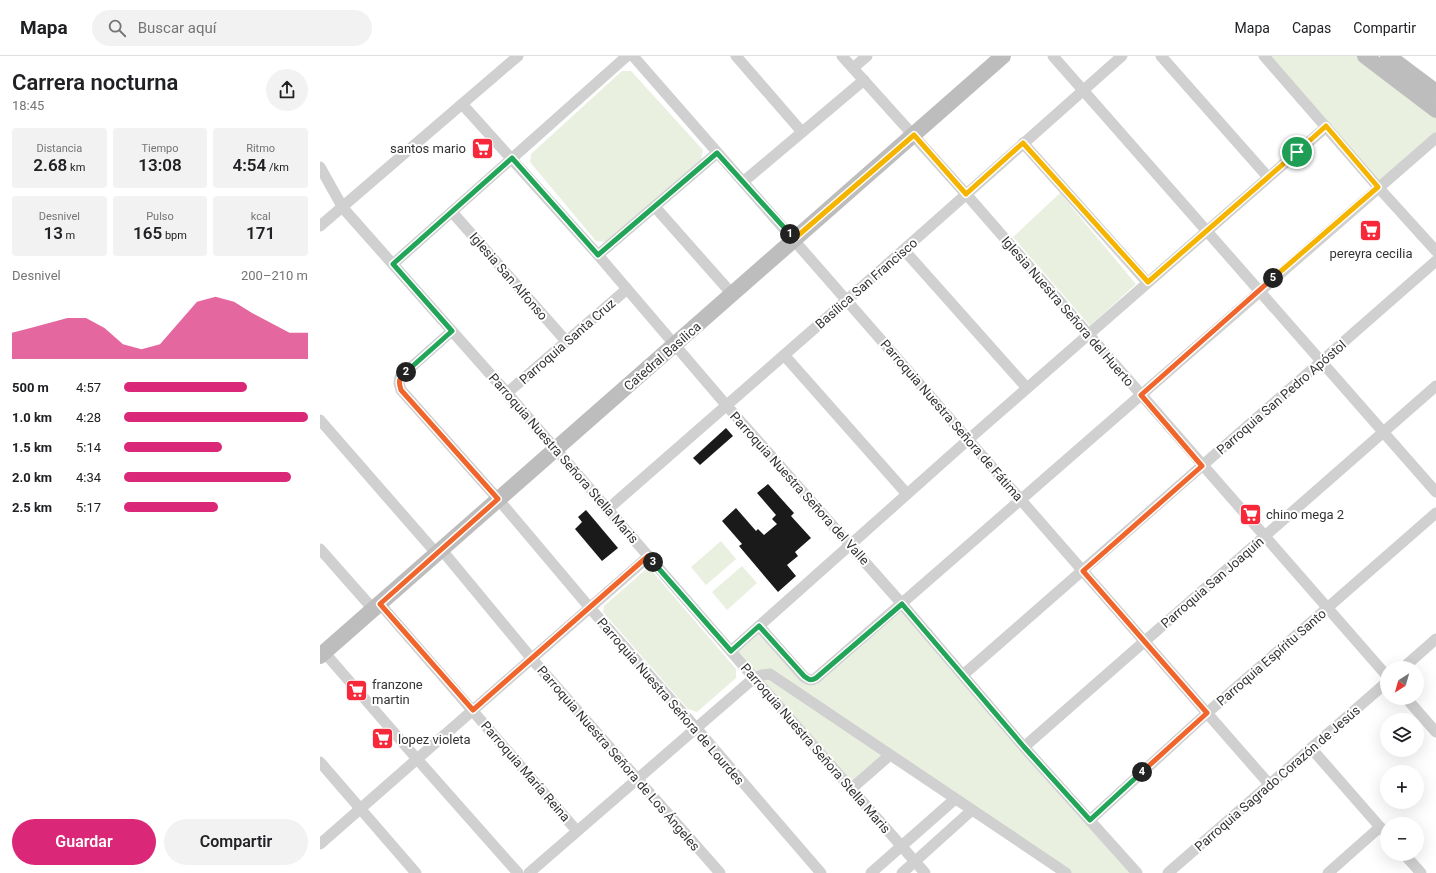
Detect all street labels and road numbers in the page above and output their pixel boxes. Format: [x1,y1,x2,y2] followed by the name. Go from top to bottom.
[467,229,551,323] street label: Iglesia San Alfonso
[998,233,1137,389] street label: Iglesia Nuestra Señora del Huerto
[812,235,920,332] street label: Basílica San Francisco
[516,295,619,387] street label: Parroquia Santa Cruz
[621,319,704,394] street label: Catedral Basílica
[877,337,1026,504] street label: Parroquia Nuestra Señora de Fátima
[1214,337,1349,458] street label: Parroquia San Pedro Apóstol
[486,370,642,546] street label: Parroquia Nuestra Señora Stella Maris
[727,409,872,568] street label: Parroquia Nuestra Señora del Valle
[1158,534,1267,631] street label: Parroquia San Joaquín
[1214,606,1329,709] street label: Parroquia Espíritu Santo
[594,615,747,788] street label: Parroquia Nuestra Señora de Lourdes
[738,660,894,836] street label: Parroquia Nuestra Señora Stella Maris
[534,663,703,854] street label: Parroquia Nuestra Señora de Los Ángeles
[1192,702,1363,854] street label: Parroquia Sagrado Corazón de Jesús
[478,718,573,825] street label: Parroquia María Reina

